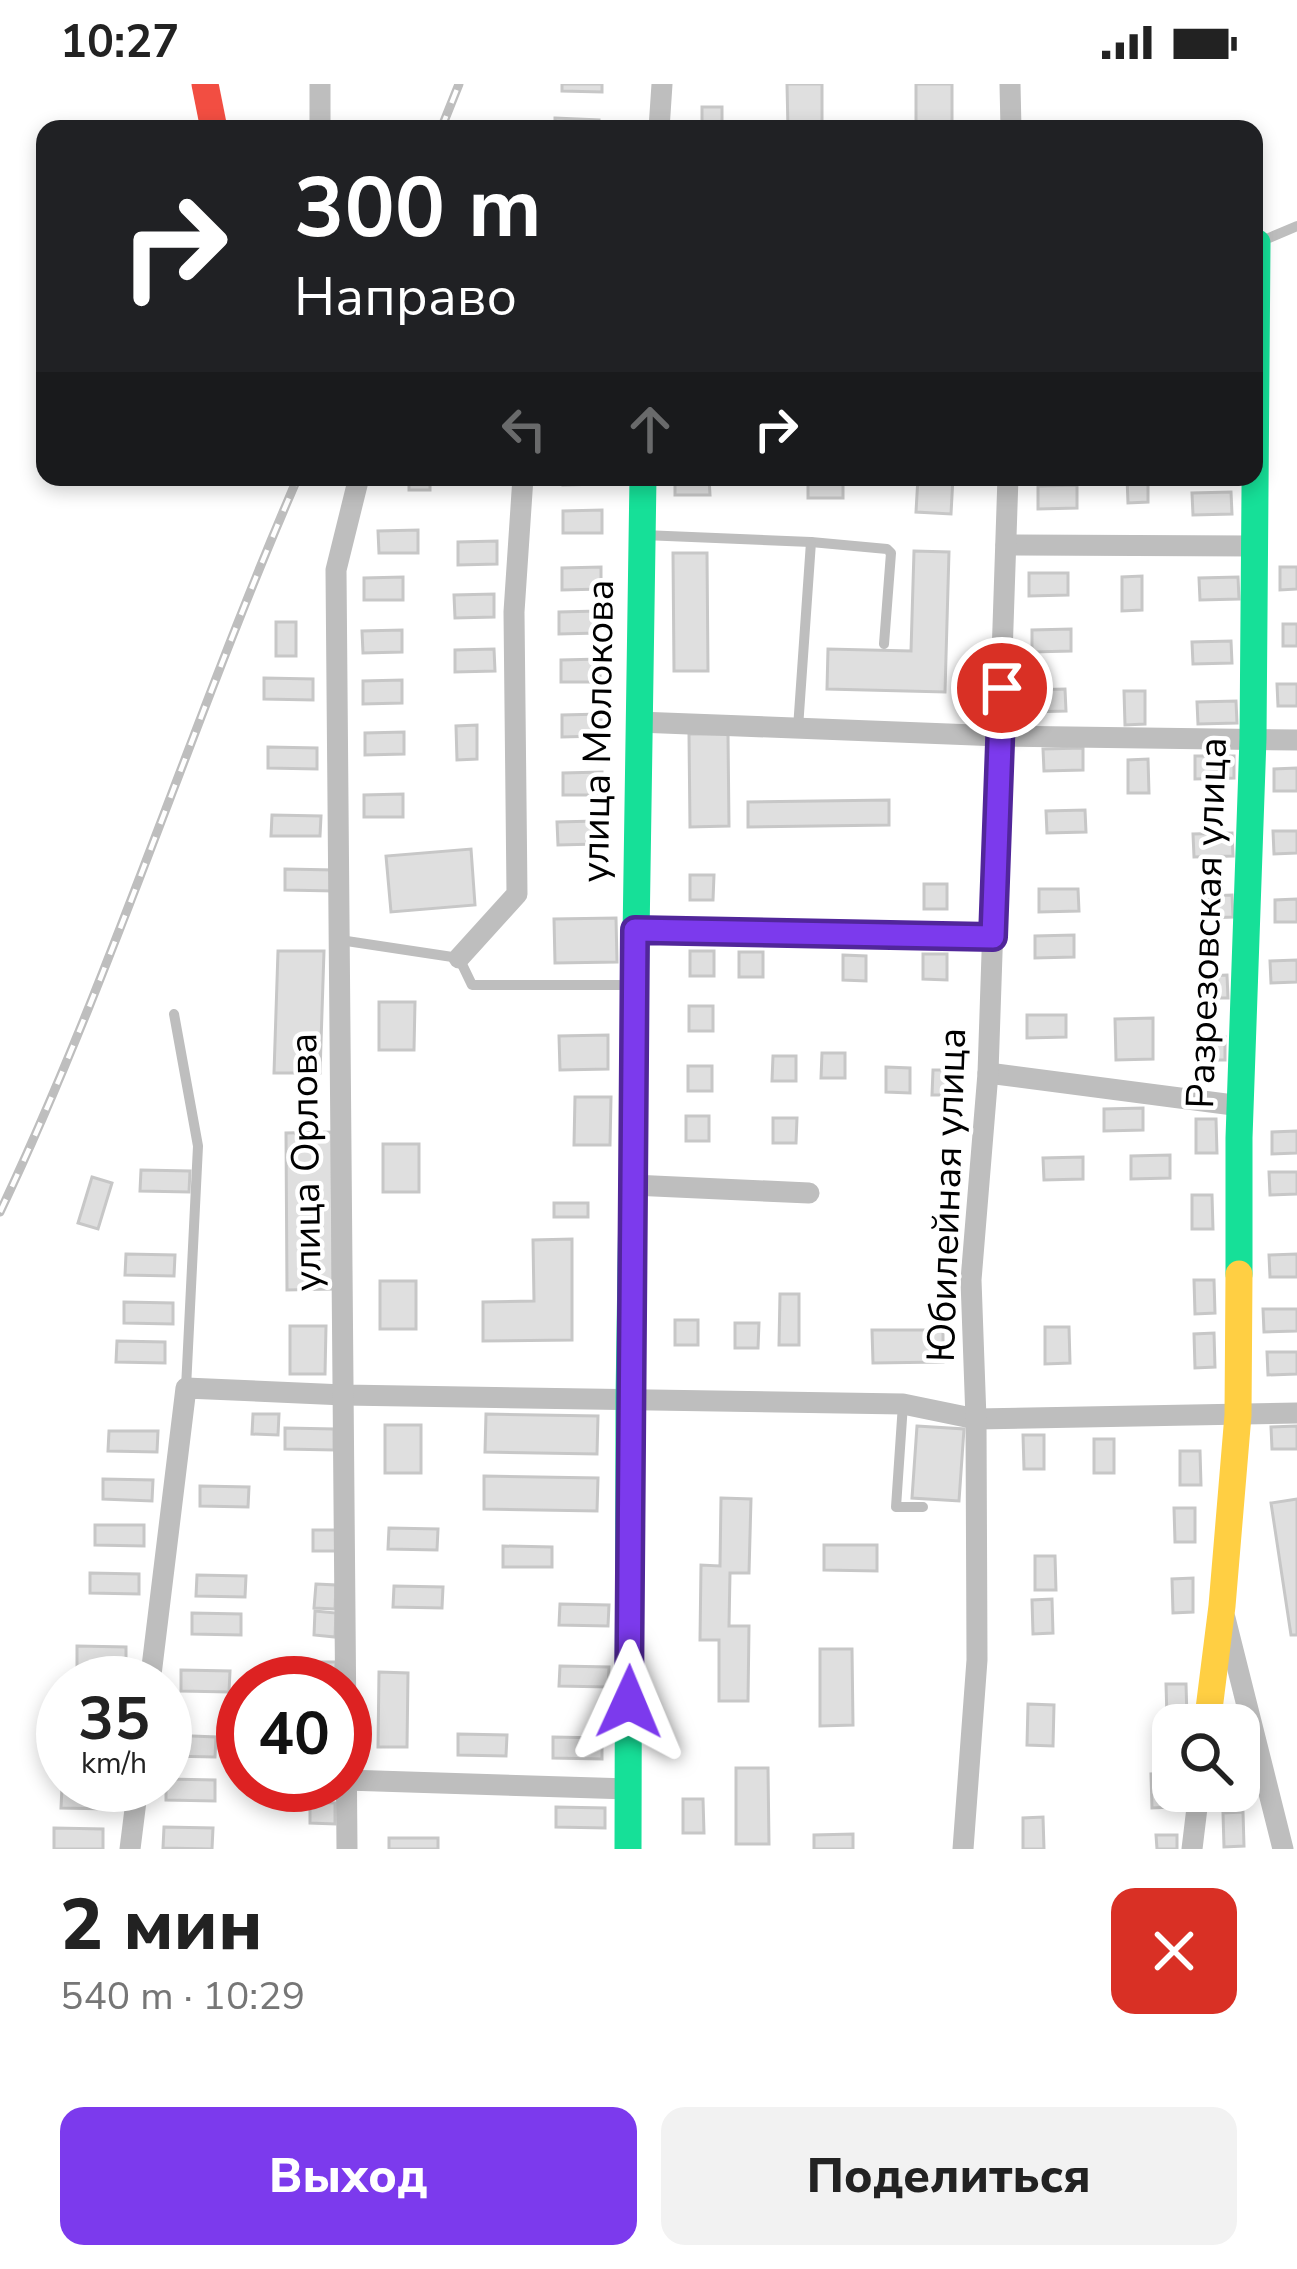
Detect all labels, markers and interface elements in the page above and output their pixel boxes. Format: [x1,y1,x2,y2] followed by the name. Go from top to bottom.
[60,12,179,73] text: 10:27
[294,151,542,266] text: 300 m
[96,168,252,324] icon: right
[294,260,517,334] text: Направо
[491,396,557,462] icon: left
[617,396,683,462] icon: ahead
[743,396,809,462] icon: right
[569,579,627,883] street label: улица Молокова
[951,637,1053,739] pin
[969,655,1035,721] icon: arrive
[1174,736,1240,1110] street label: Разрезовская улица
[915,1027,979,1363] street label: Юбилейная улица
[277,1032,335,1292] street label: улица Орлова
[566,1639,692,1765] position arrow
[216,1656,372,1812] speed limit sign: 40
[78,1678,150,1760] text: 35
[1152,1704,1260,1812] map controls
[1152,1704,1260,1812] button: search
[81,1743,147,1784] text: km/h
[60,1876,263,1974] text: 2 мин
[1111,1888,1237,2014] button: close
[60,1970,305,2023] text: 540 m · 10:29
[60,2107,637,2245] button: Выход
[661,2107,1237,2245] button: Поделиться

